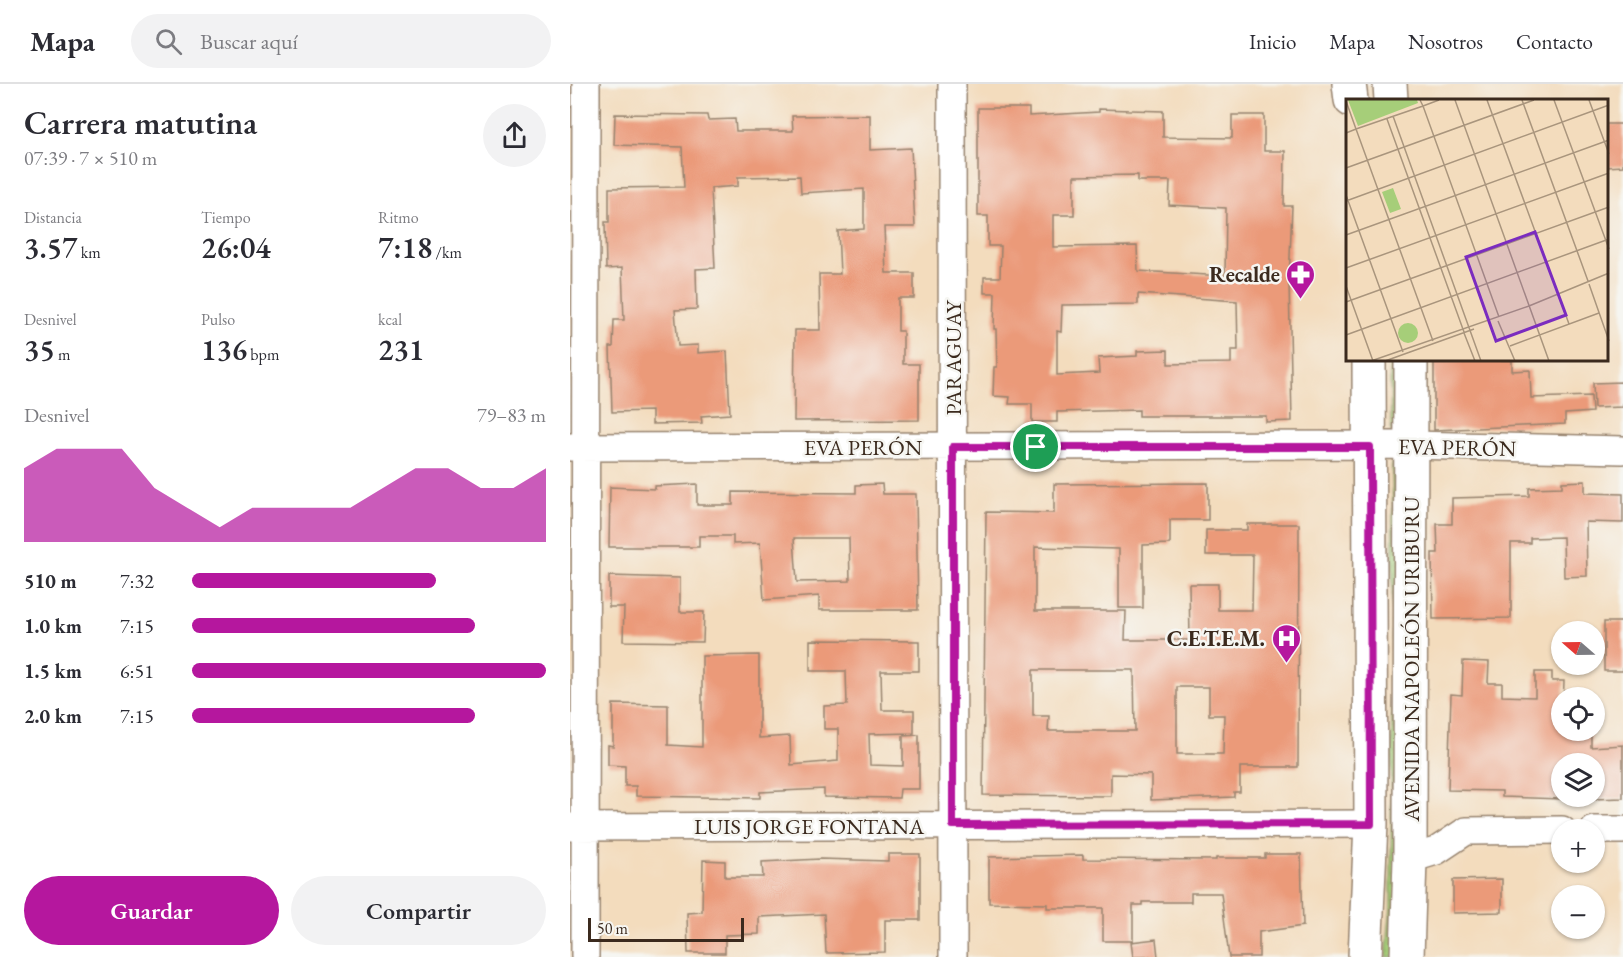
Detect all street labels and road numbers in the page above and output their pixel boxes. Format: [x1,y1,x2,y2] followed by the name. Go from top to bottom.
[939,299,968,416] street label: PARAGUAY
[1398,432,1517,463] street label: EVA PERÓN
[804,433,923,462] street label: EVA PERÓN
[1397,495,1426,823] street label: AVENIDA NAPOLEÓN URIBURU
[694,812,925,841] street label: LUIS JORGE FONTANA

